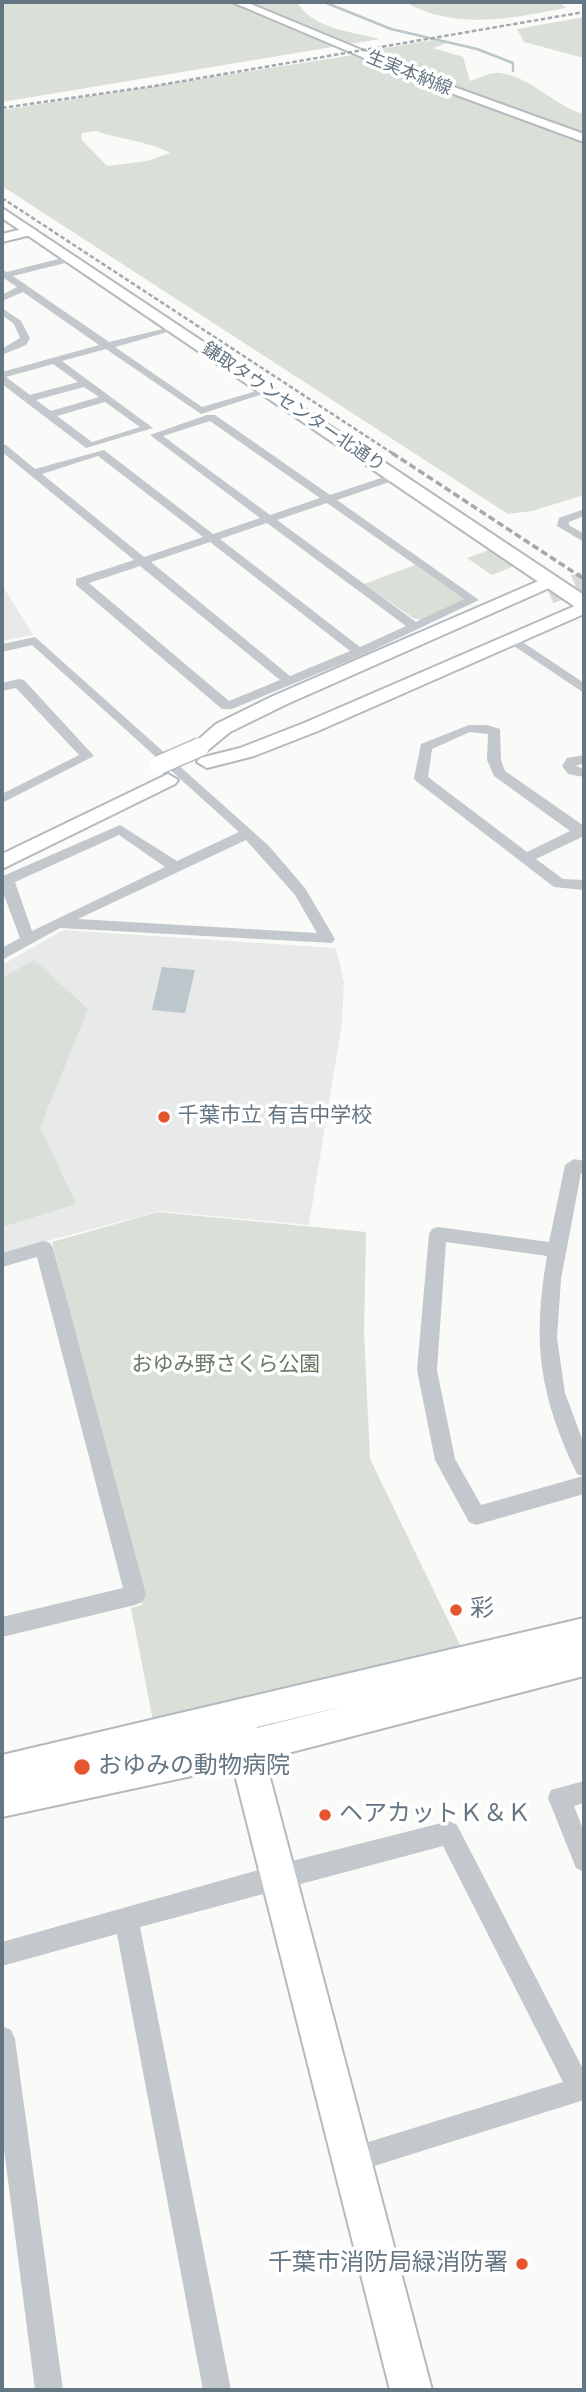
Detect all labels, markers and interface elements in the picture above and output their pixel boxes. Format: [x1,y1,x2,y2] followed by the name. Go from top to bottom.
[363,47,455,101] street label: 生実本納線
[197,339,389,477] street label: 鎌取タウンセンター北通り
[178,1104,372,1130] place label: 千葉市立 有吉中学校
[156,1109,172,1125] marker: 千葉市立 有吉中学校
[132,1353,320,1379] park label: おゆみ野さくら公園
[470,1596,494,1624] place label: 彩
[448,1602,464,1618] marker: 彩
[98,1753,290,1781] place label: おゆみの動物病院
[72,1757,92,1777] marker: おゆみの動物病院
[339,1801,531,1829] place label: ヘアカットＫ＆Ｋ
[317,1807,333,1823] marker: ヘアカットＫ＆Ｋ
[268,2250,508,2278] place label: 千葉市消防局緑消防署
[514,2256,530,2272] marker: 千葉市消防局緑消防署

